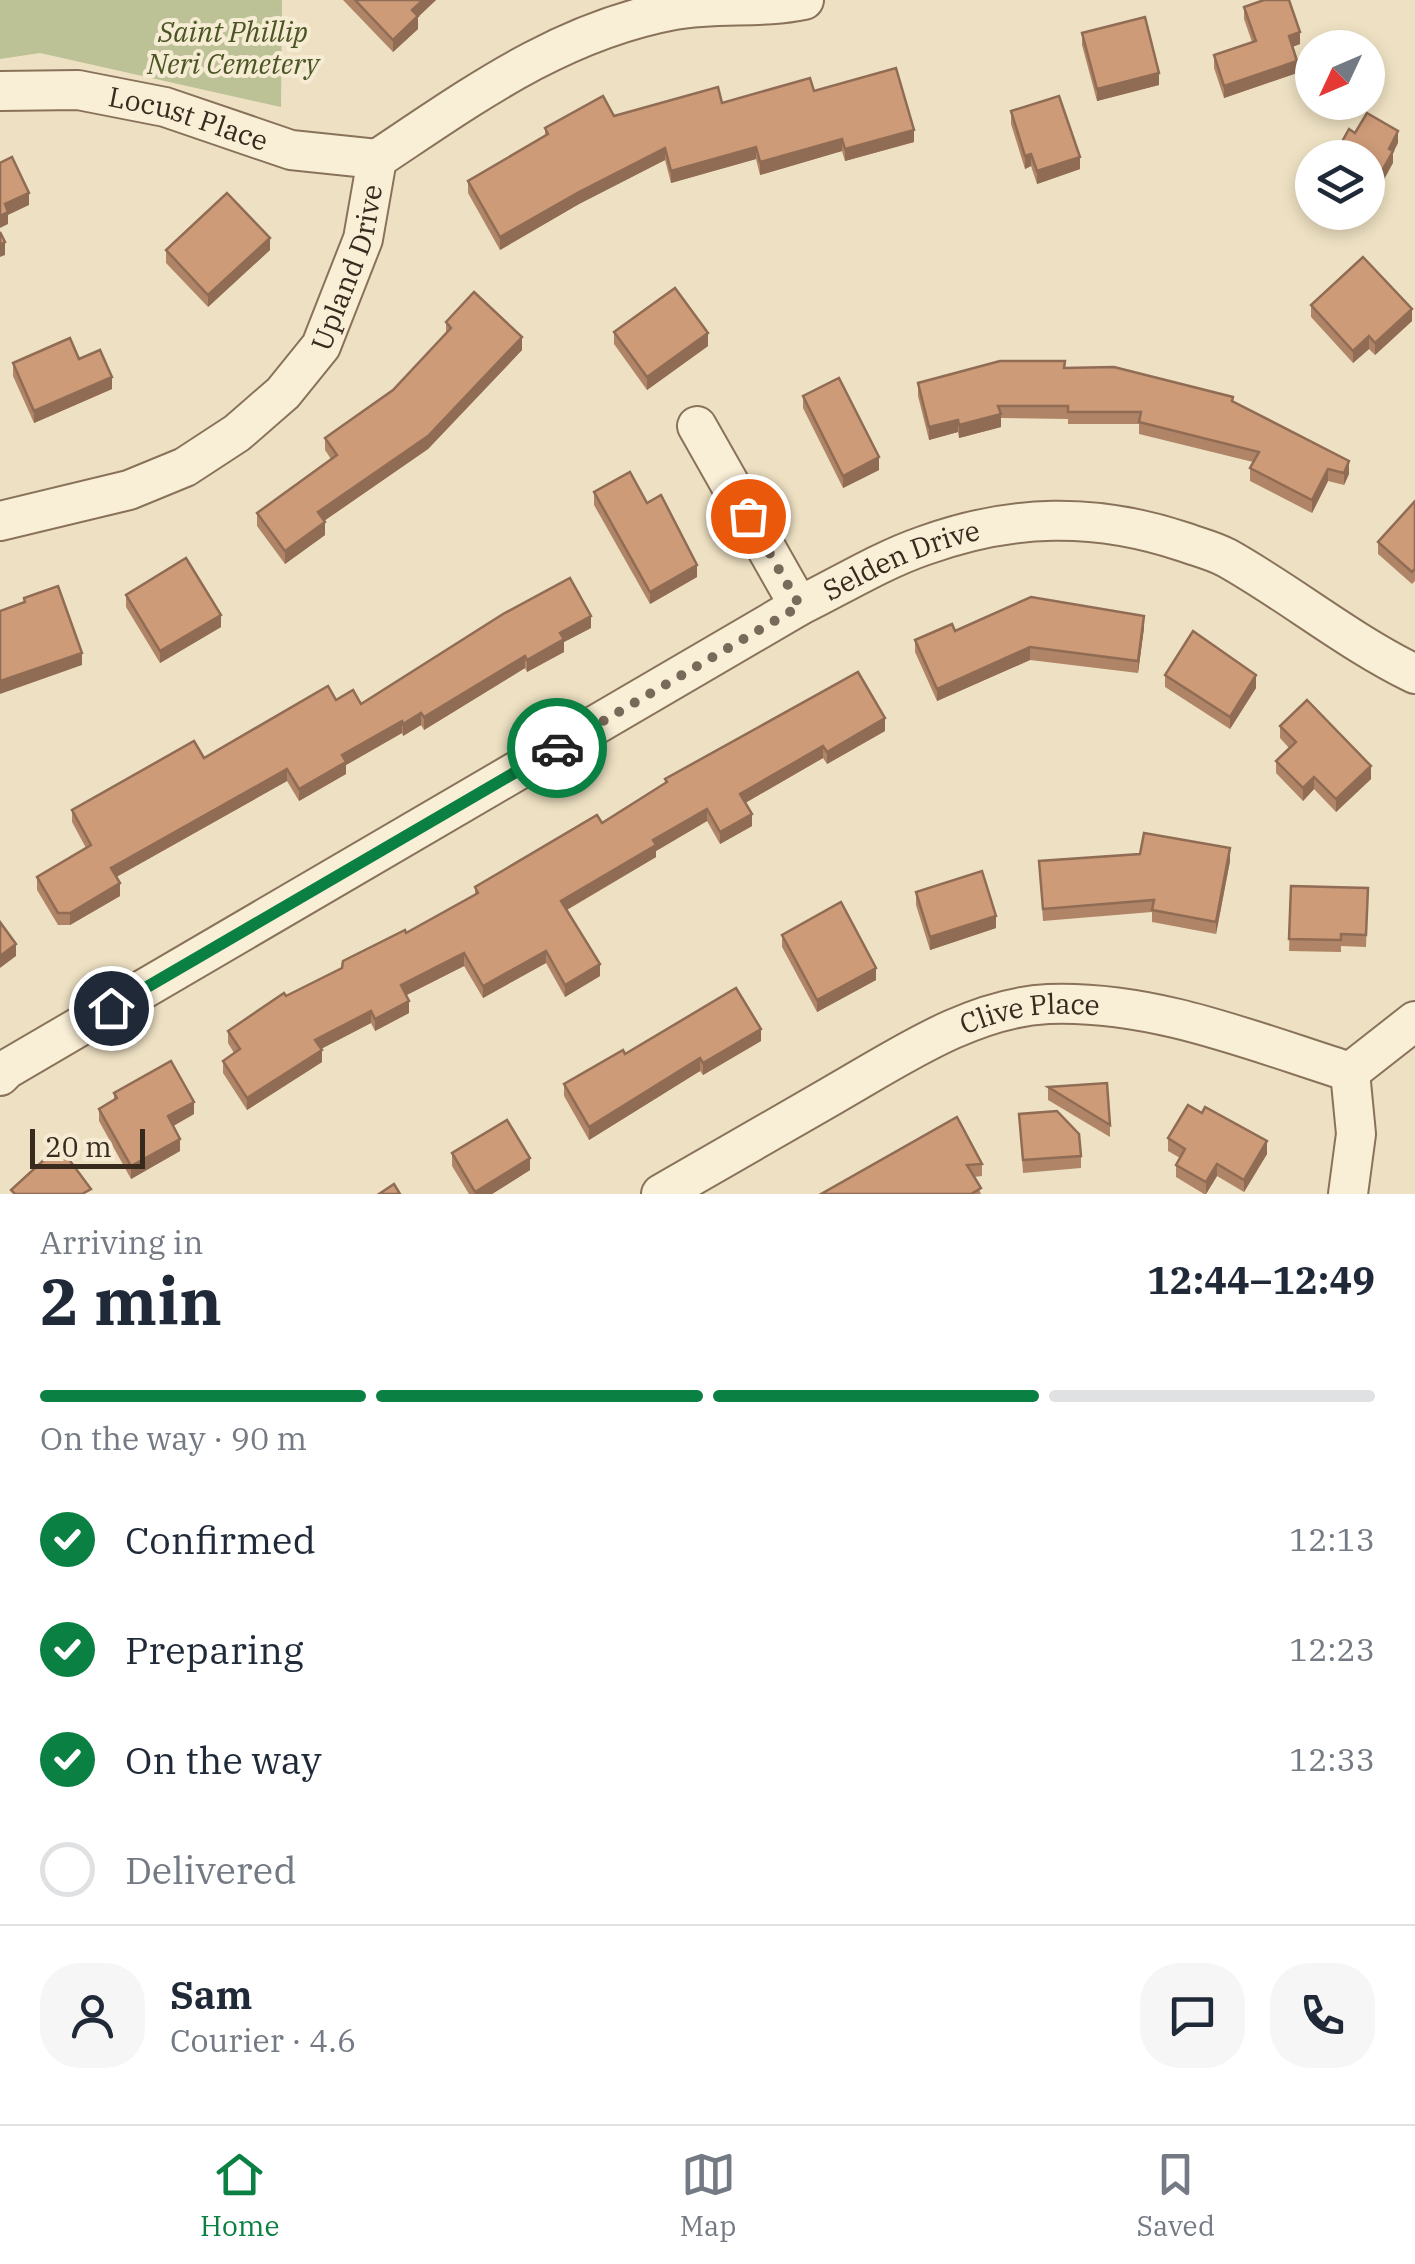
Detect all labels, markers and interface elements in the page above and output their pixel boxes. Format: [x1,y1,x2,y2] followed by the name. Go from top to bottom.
[146,13,321,82] park label: Saint Phillip Neri Cemetery
[1295,30,1385,120] north arrow
[1295,30,1385,230] map controls
[106,77,273,159] street label: Locust Place
[1295,140,1385,230] button: layers
[302,181,390,356] street label: Upland Drive
[706,474,791,559] pin
[721,489,776,544] icon: bag
[816,511,983,609] street label: Selden Drive
[507,698,607,798] courier
[530,721,585,776] icon: car
[69,966,154,1051] pin
[84,981,139,1036] icon: home
[954,985,1101,1042] street label: Clive Place
[30,1124,145,1168] scale bar
[45,1128,112,1165] text: 20 m
[40,1221,203,1263] text: Arriving in
[1147,1255,1375,1304] text: 12:44–12:49
[40,1258,222,1343] text: 2 min
[40,1417,307,1459] text: On the way · 90 m
[40,1512,95,1567] icon: check
[125,1515,316,1564] text: Confirmed
[1289,1518,1375,1560] text: 12:13
[40,1622,95,1677] icon: check
[125,1625,304,1674] text: Preparing
[1289,1628,1375,1670] text: 12:23
[40,1732,95,1787] icon: check
[125,1735,322,1784] text: On the way
[1289,1738,1375,1780] text: 12:33
[125,1845,297,1894] text: Delivered
[40,1963,145,2068] button: person
[1140,1963,1245,2068] button: chat
[1270,1963,1375,2068] button: phone
[170,1970,253,2019] text: Sam
[170,2019,356,2061] text: Courier · 4.6
[200,2147,280,2244] tab: Home
[680,2147,737,2244] tab: Map
[1137,2147,1215,2244] tab: Saved

